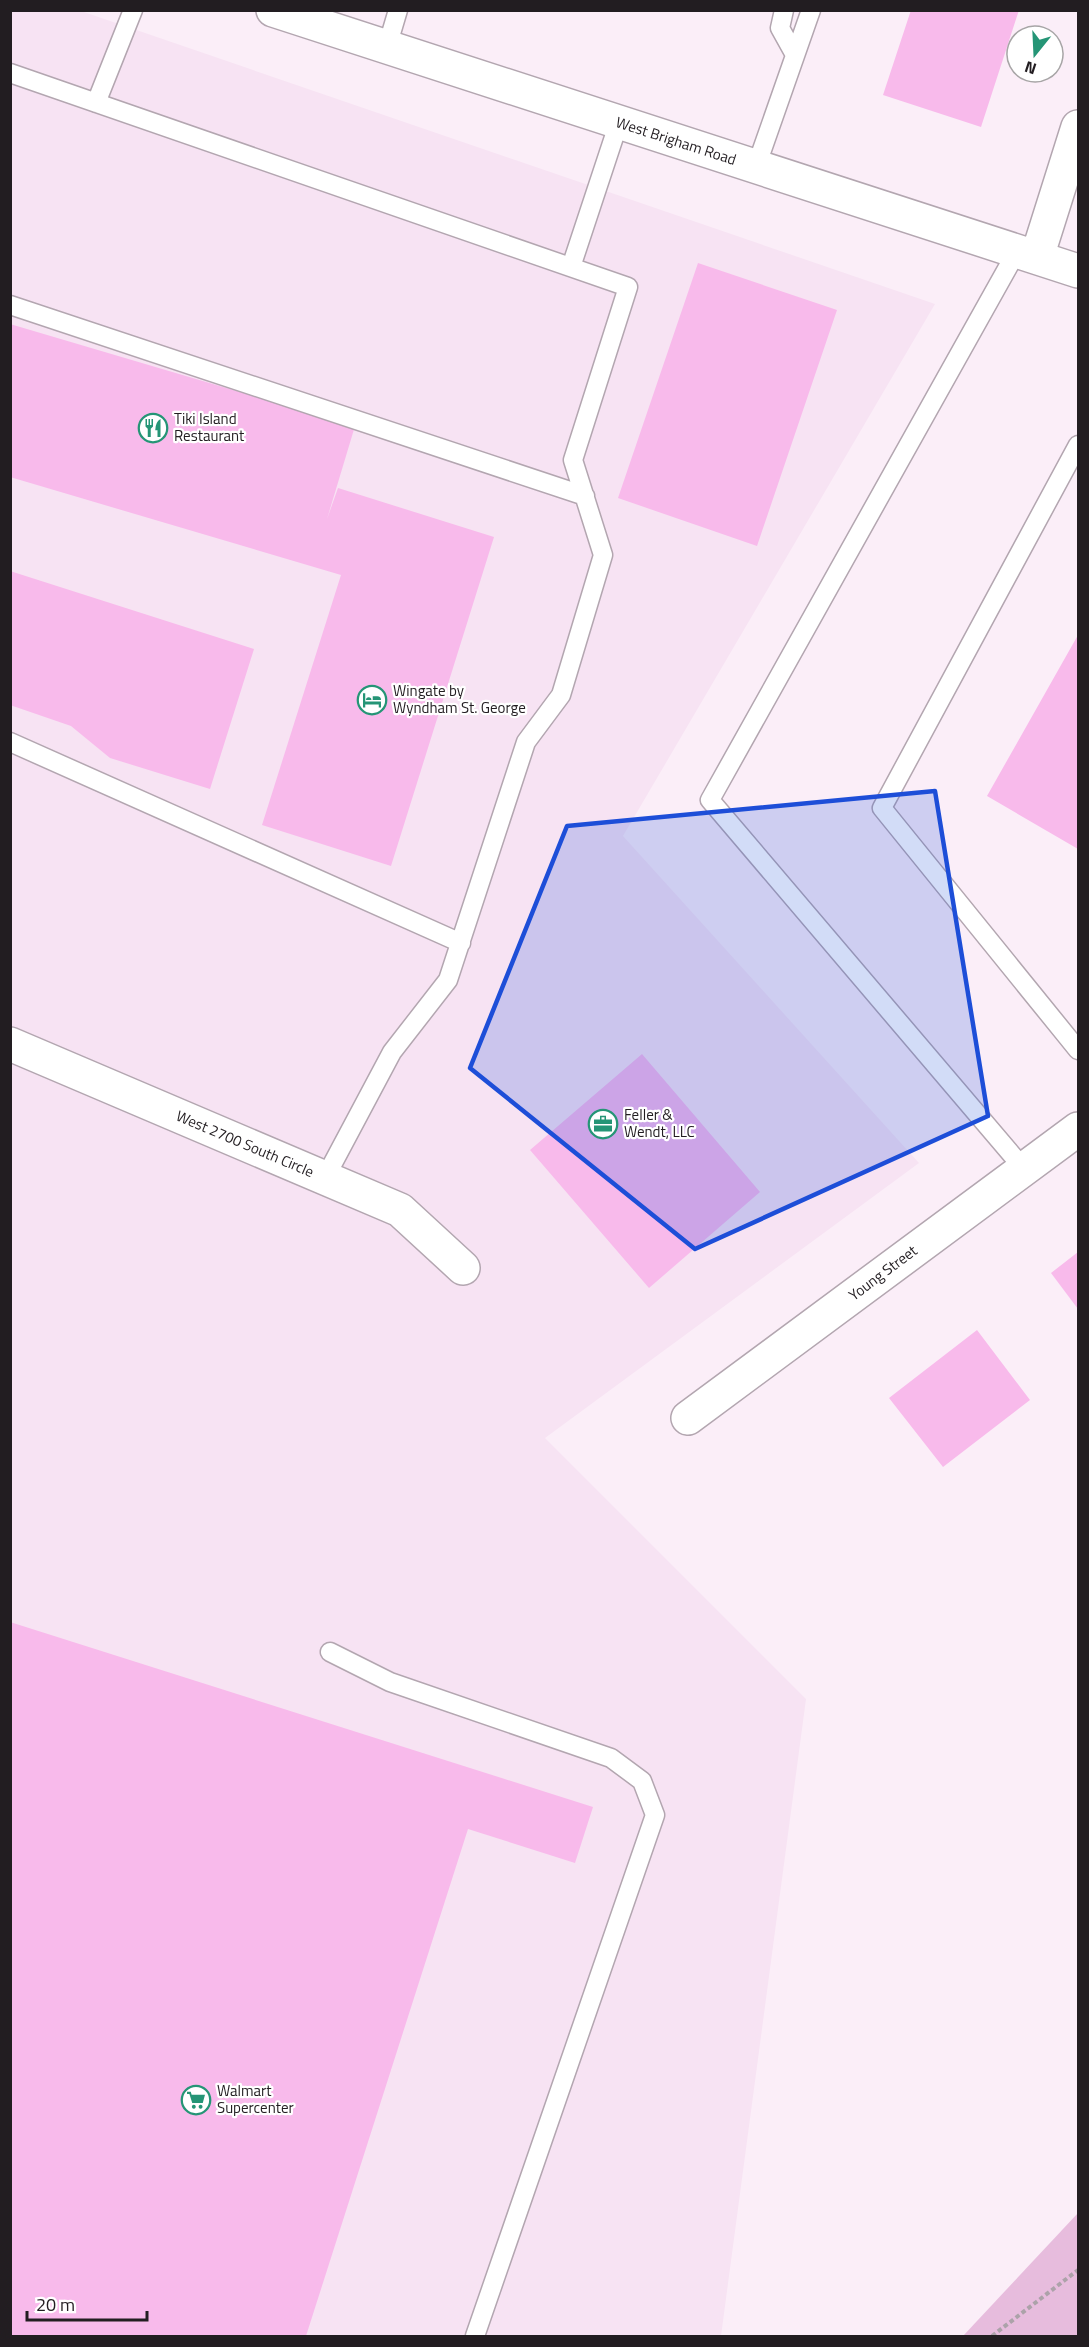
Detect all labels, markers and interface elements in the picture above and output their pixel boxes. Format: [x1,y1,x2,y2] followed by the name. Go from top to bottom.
[1005,24,1065,84] north arrow
[1021,55,1039,81] text: N
[613,110,739,171] street label: West Brigham Road
[174,407,245,447] place label: Tiki Island Restaurant
[137,412,169,444] restaurant icon: Tiki Island Restaurant
[393,679,526,719] place label: Wingate by Wyndham St. George
[356,684,388,716] hotel icon: Wingate by Wyndham St. George
[624,1103,695,1143] place label: Feller & Wendt, LLC
[173,1104,318,1183] street label: West 2700 South Circle
[587,1108,619,1140] office icon: Feller & Wendt, LLC
[844,1239,922,1306] street label: Young Street
[217,2079,294,2119] place label: Walmart Supercenter
[180,2084,212,2116] supermarket icon: Walmart Supercenter
[27,2284,147,2322] scale bar
[36,2291,75,2318] text: 20 m

